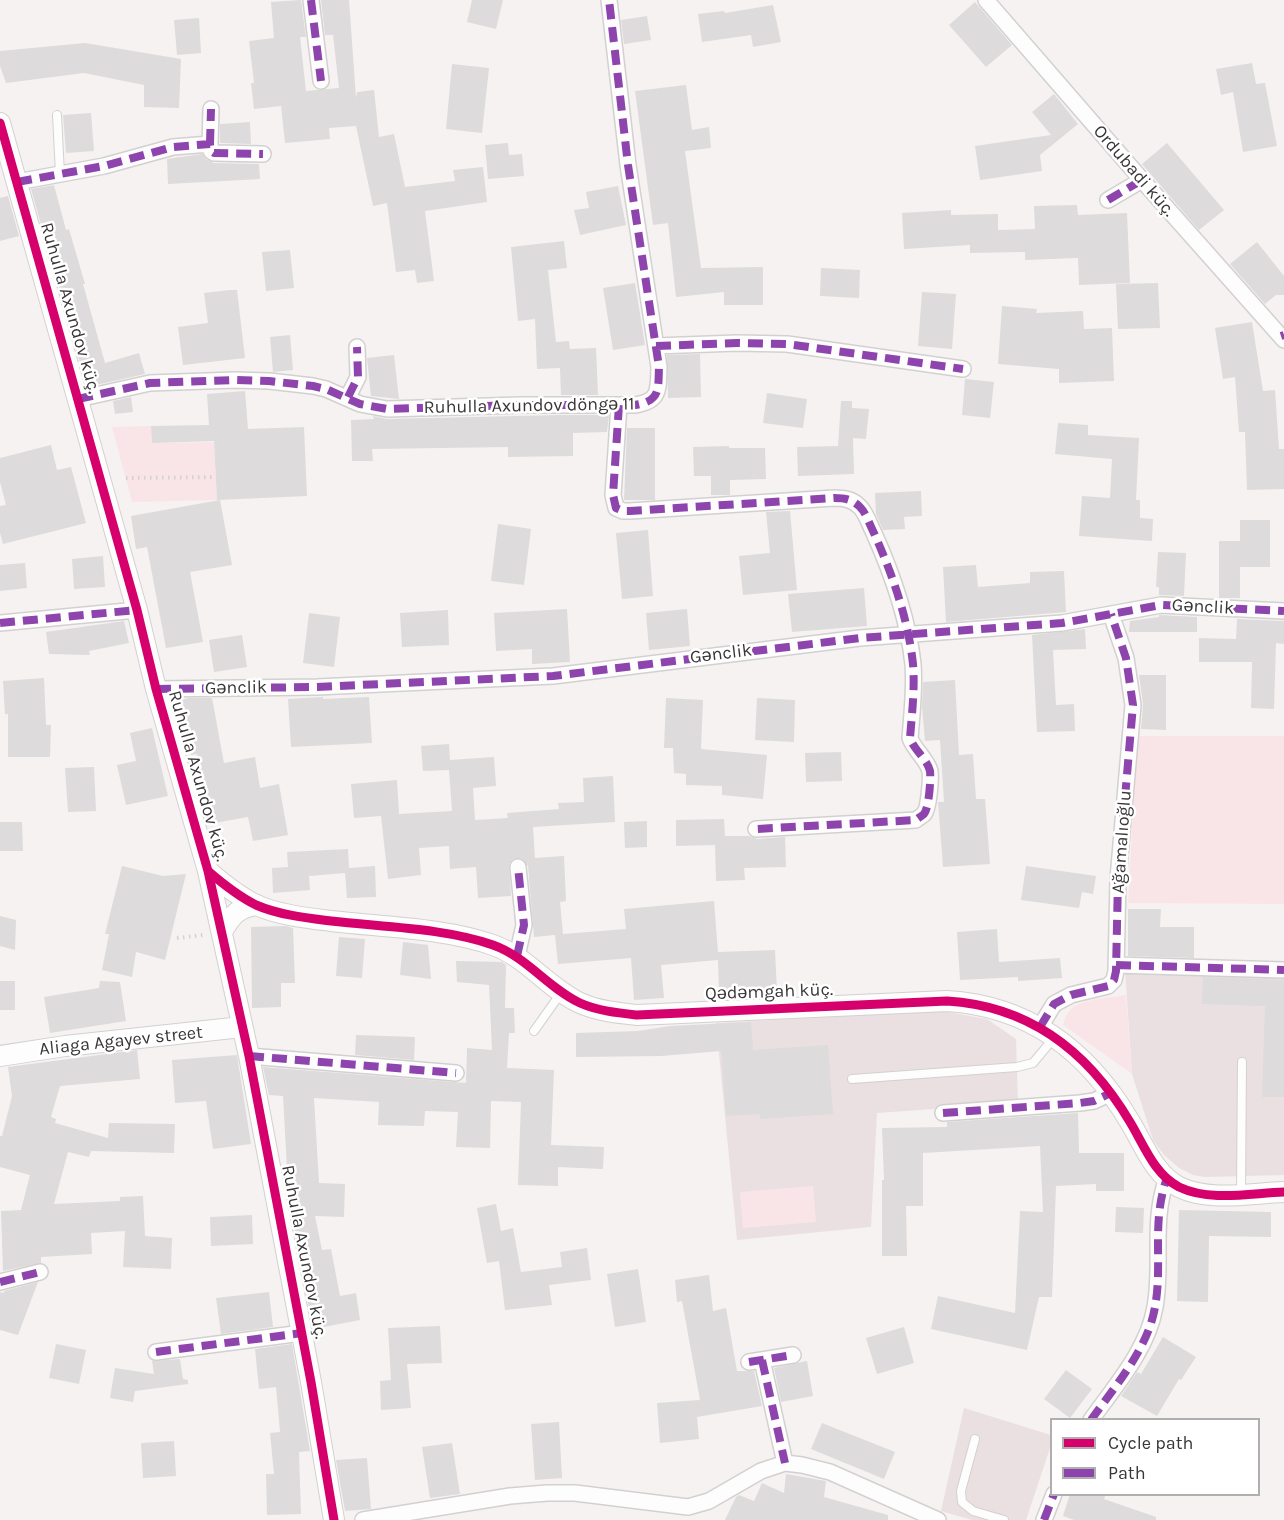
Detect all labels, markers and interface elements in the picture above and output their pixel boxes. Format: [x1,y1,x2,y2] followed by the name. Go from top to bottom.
[1088,121,1180,221] street label: Ordubadi küç.
[35,220,105,396] street label: Ruhulla Axundov küç.
[423,393,635,419] street label: Ruhulla Axundov döngə 11
[1171,595,1235,619] street label: Gənclik
[689,639,753,669] street label: Gənclik
[205,677,267,699] street label: Gənclik
[163,688,233,864] street label: Ruhulla Axundov küç.
[1108,790,1136,894] street label: Ağamalıoğlu
[705,979,833,1005] street label: Qədəmgah küç.
[38,1022,204,1060] street label: Aliaga Agayev street
[277,1163,331,1341] street label: Ruhulla Axundov küç.
[1050,1418,1260,1496] legend
[1108,1432,1193,1454] text: Cycle path
[1108,1462,1146,1484] text: Path

